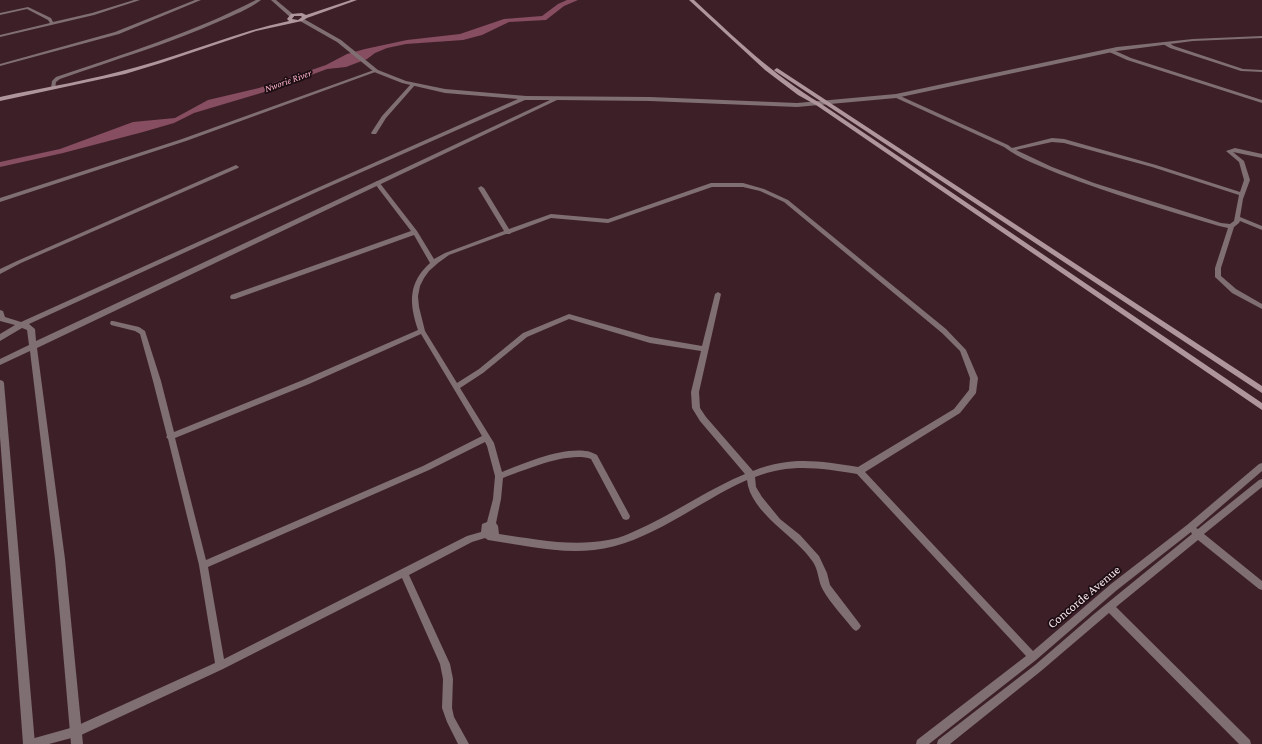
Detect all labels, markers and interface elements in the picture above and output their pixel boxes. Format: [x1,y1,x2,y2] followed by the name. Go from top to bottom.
[263,67,313,95] water label: Nworie River
[1044,562,1124,632] street label: Concorde Avenue

